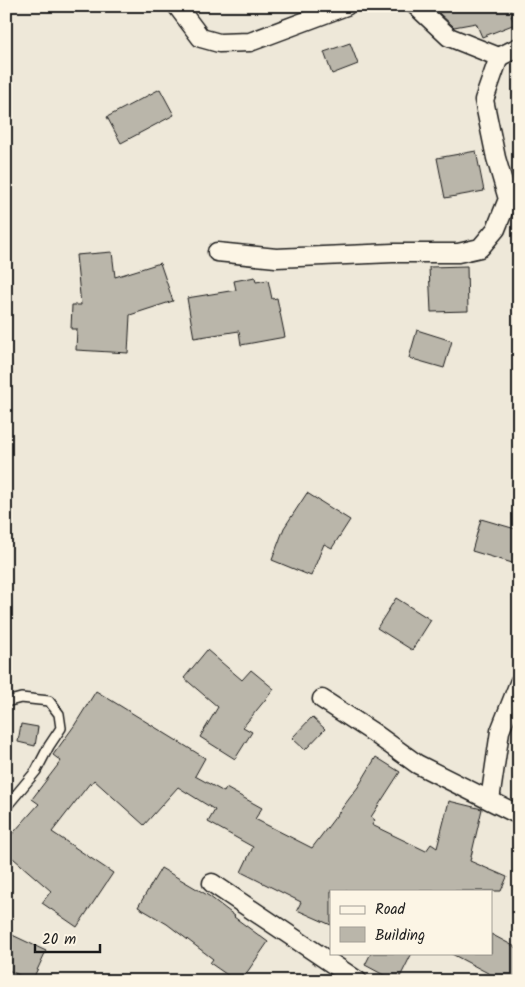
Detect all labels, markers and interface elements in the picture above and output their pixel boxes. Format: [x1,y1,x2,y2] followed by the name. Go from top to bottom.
[330,890,492,954] legend
[375,898,406,922] text: Road
[35,922,100,954] scale bar
[375,924,425,948] text: Building
[42,928,76,952] text: 20 m

